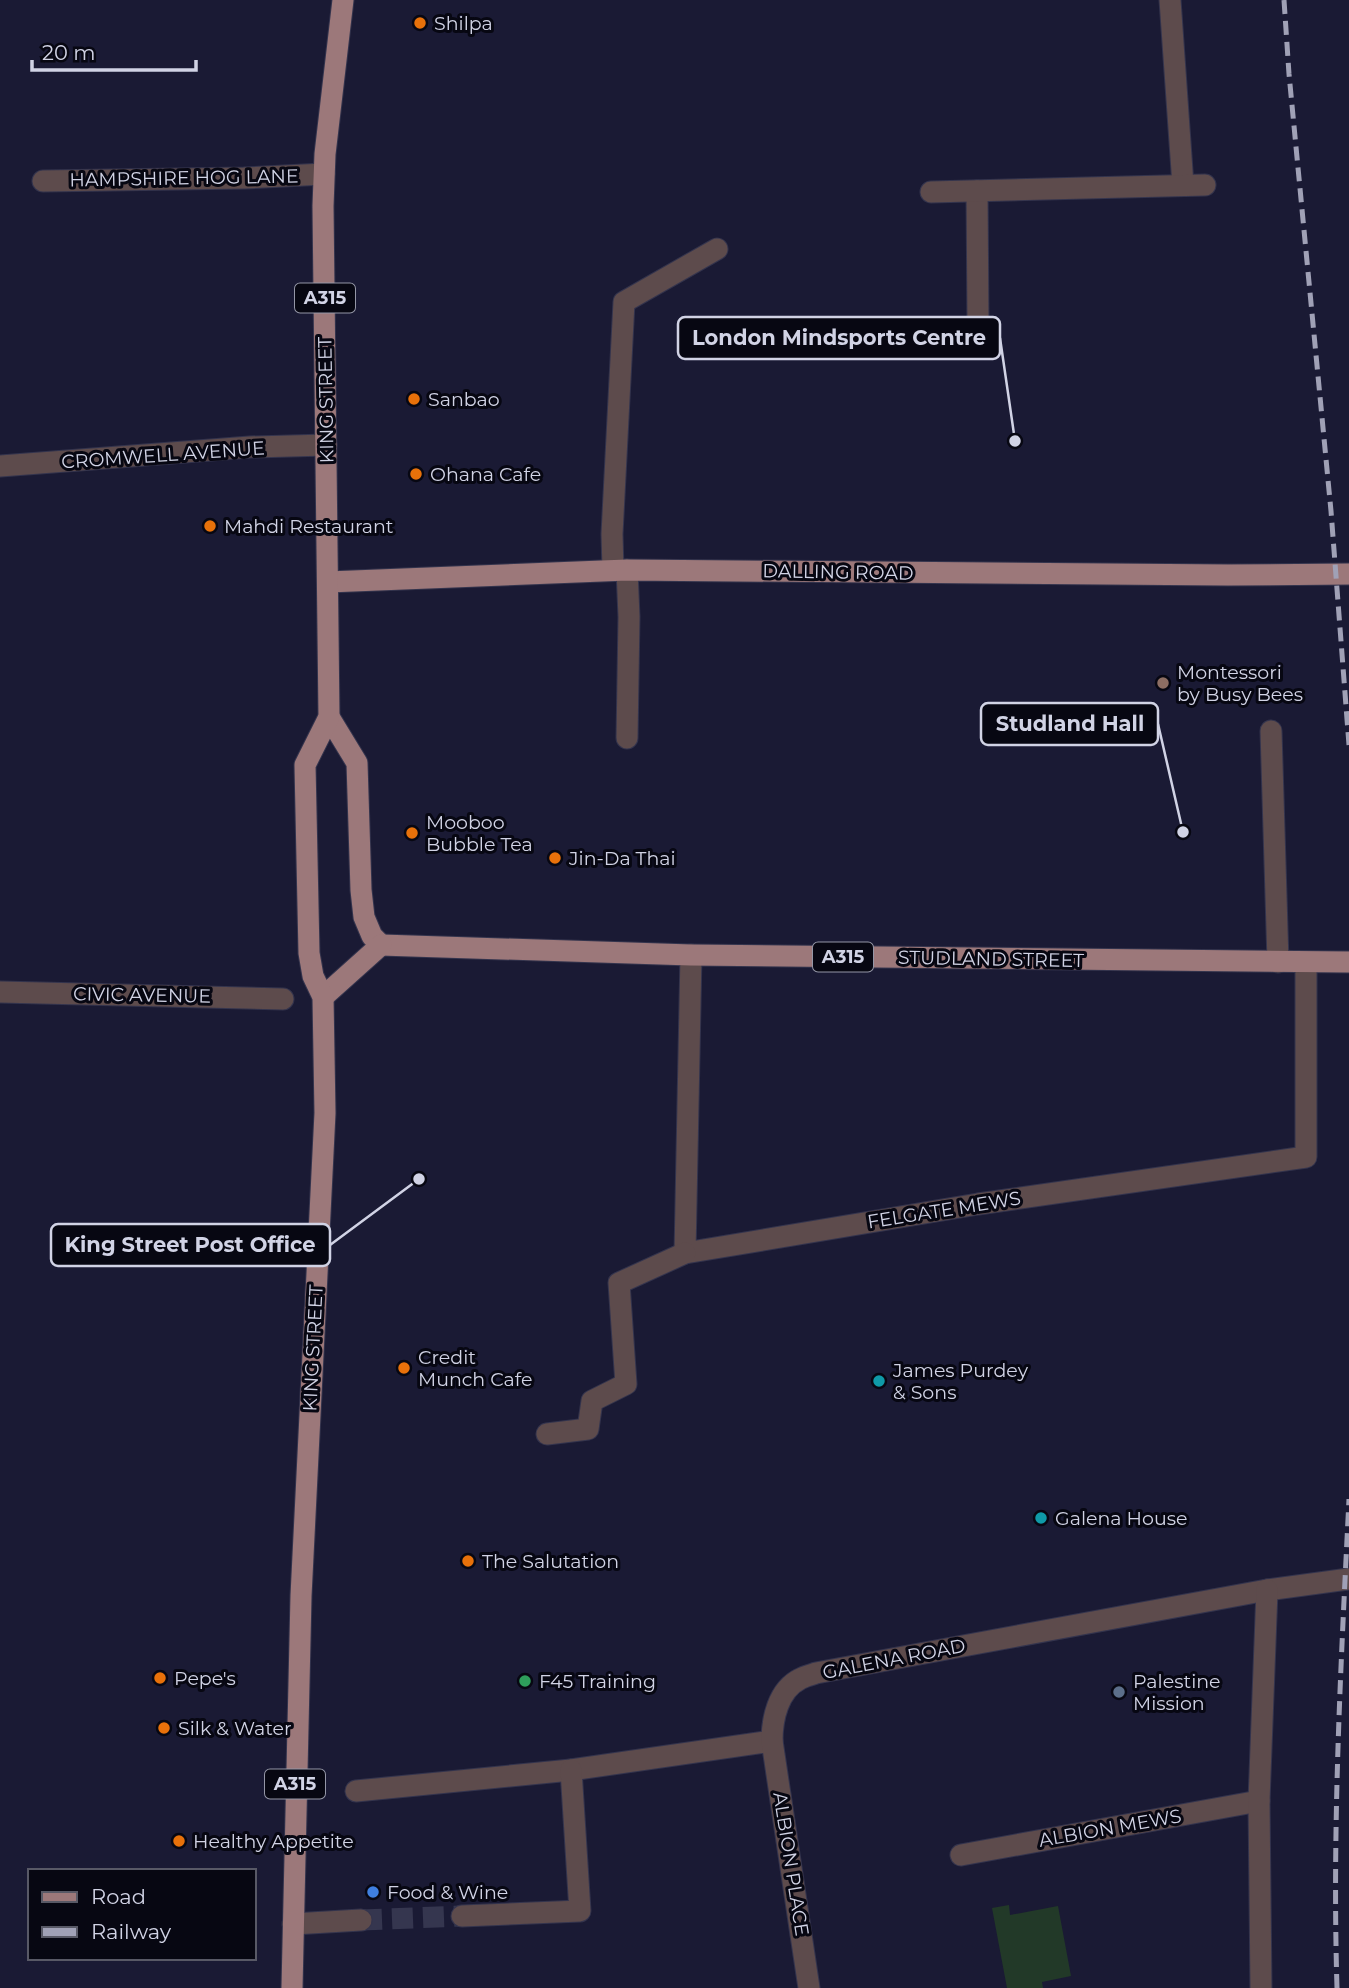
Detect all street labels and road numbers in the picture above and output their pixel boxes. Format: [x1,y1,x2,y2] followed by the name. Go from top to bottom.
[69,165,299,191] street label: HAMPSHIRE HOG LANE
[295,284,355,312] road number: A315
[313,336,339,464] street label: KING STREET
[61,436,265,474] street label: CROMWELL AVENUE
[762,559,914,585] street label: DALLING ROAD
[813,942,873,972] road number: A315
[898,946,1084,972] street label: STUDLAND STREET
[73,982,211,1008] street label: CIVIC AVENUE
[866,1187,1022,1233] street label: FELGATE MEWS
[298,1284,328,1412] street label: KING STREET
[821,1634,967,1684] street label: GALENA ROAD
[265,1770,325,1798] road number: A315
[768,1790,814,1938] street label: ALBION PLACE
[1037,1804,1183,1852] street label: ALBION MEWS

